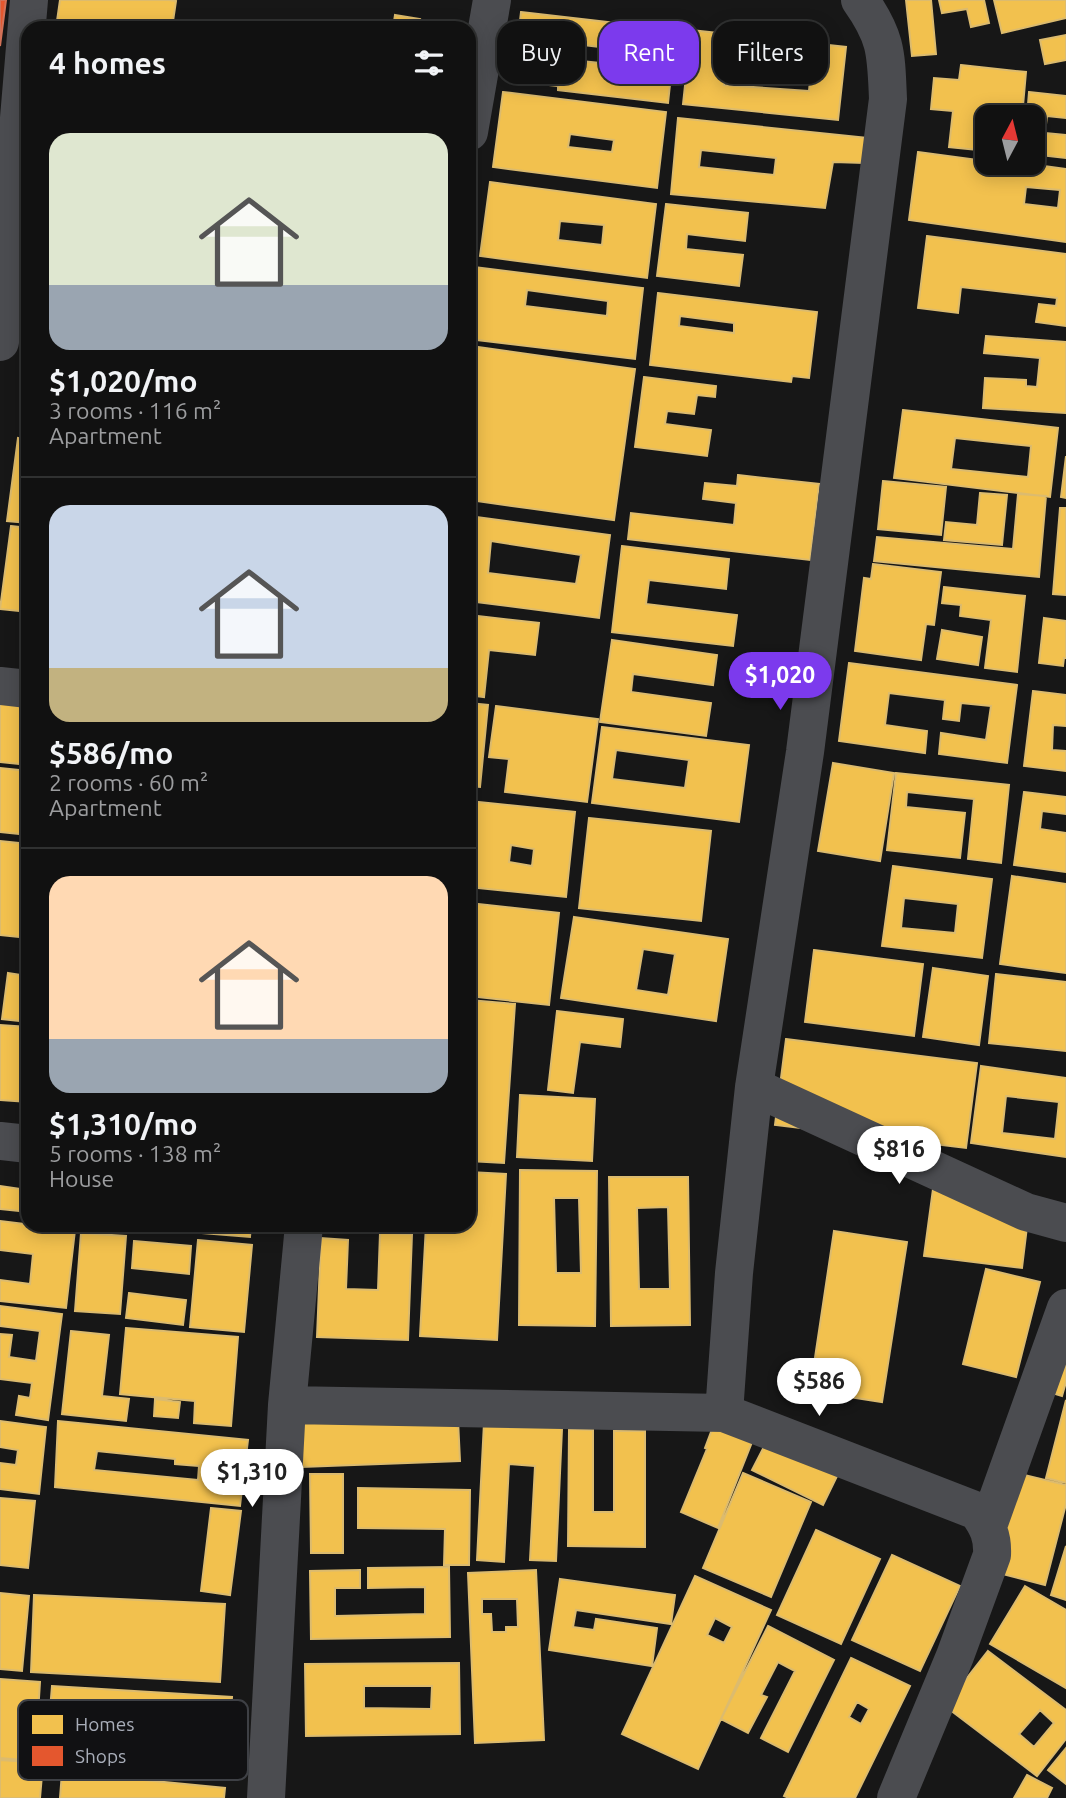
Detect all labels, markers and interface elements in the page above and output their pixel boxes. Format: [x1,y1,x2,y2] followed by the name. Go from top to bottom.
[497,21,585,84] chip: Buy
[599,21,699,84] chip: Rent
[713,21,828,84] chip: Filters
[410,44,448,82] icon: filters
[49,46,166,80] text: 4 homes
[975,105,1045,175] north arrow
[975,105,1045,175] map controls
[186,179,312,305] icon: home
[49,364,198,398] text: $1,020/mo
[49,398,221,423] text: 3 rooms · 116 m²
[49,423,162,448] text: Apartment
[186,551,312,677] icon: home
[723,652,837,712] pin: $1,020
[745,662,815,687] text: $1,020
[49,736,173,770] text: $586/mo
[49,770,208,795] text: 2 rooms · 60 m²
[49,795,162,820] text: Apartment
[186,922,312,1048] icon: home
[49,1107,198,1141] text: $1,310/mo
[858,1126,940,1186] pin: $816
[873,1136,925,1161] text: $816
[49,1141,221,1166] text: 5 rooms · 138 m²
[49,1166,114,1191] text: House
[778,1358,860,1418] pin: $586
[793,1368,845,1393] text: $586
[195,1450,309,1509] pin: $1,310
[217,1459,287,1484] text: $1,310
[18,1700,248,1780] legend
[75,1713,135,1735] text: Homes
[75,1745,126,1767] text: Shops

